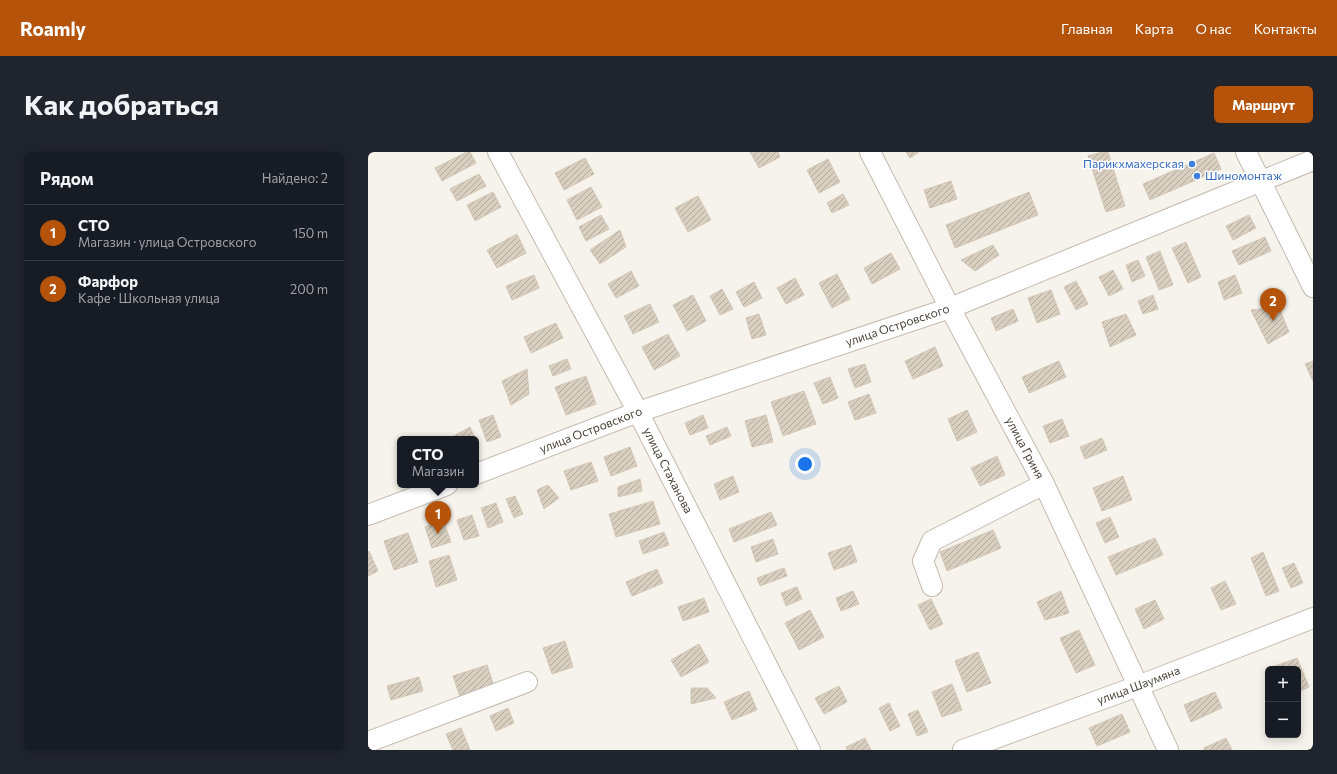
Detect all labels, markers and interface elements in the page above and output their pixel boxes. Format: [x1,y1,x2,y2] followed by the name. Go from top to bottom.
[20,17,86,40] text: Roamly
[1061,20,1113,37] text: Главная
[1135,20,1173,37] text: Карта
[1195,20,1232,37] text: О нас
[1254,20,1317,37] text: Контакты
[1214,86,1313,123] button: Маршрут
[24,87,219,121] text: Как добраться
[1083,156,1184,170] place label: Парикхмахерская
[1187,159,1197,169] marker: Парикхмахерская
[40,168,94,189] text: Рядом
[1205,168,1283,182] place label: Шиномонтаж
[262,170,328,186] text: Найдено: 2
[1192,171,1202,181] marker: Шиномонтаж
[78,216,110,234] text: СТО
[50,225,56,241] text: 1
[293,225,328,241] text: 150 m
[78,234,256,250] text: Магазин · улица Островского
[78,272,138,290] text: Фарфор
[49,281,57,297] text: 2
[290,281,328,297] text: 200 m
[1260,288,1286,321] pin: 2
[78,290,220,306] text: Кафе · Школьная улица
[843,301,951,348] street label: улица Островского
[537,403,644,455] street label: улица Островского
[1003,414,1048,481] street label: улица Гриня
[641,425,696,515] street label: улица Стаханова
[397,436,479,488] popup
[412,445,444,463] text: СТО
[795,454,815,474] your location
[412,463,464,479] text: Магазин
[425,501,451,534] pin: 1
[1095,662,1182,707] street label: улица Шаумяна
[1265,666,1301,738] map controls
[1265,666,1301,702] button: +
[1265,702,1301,738] button: −

